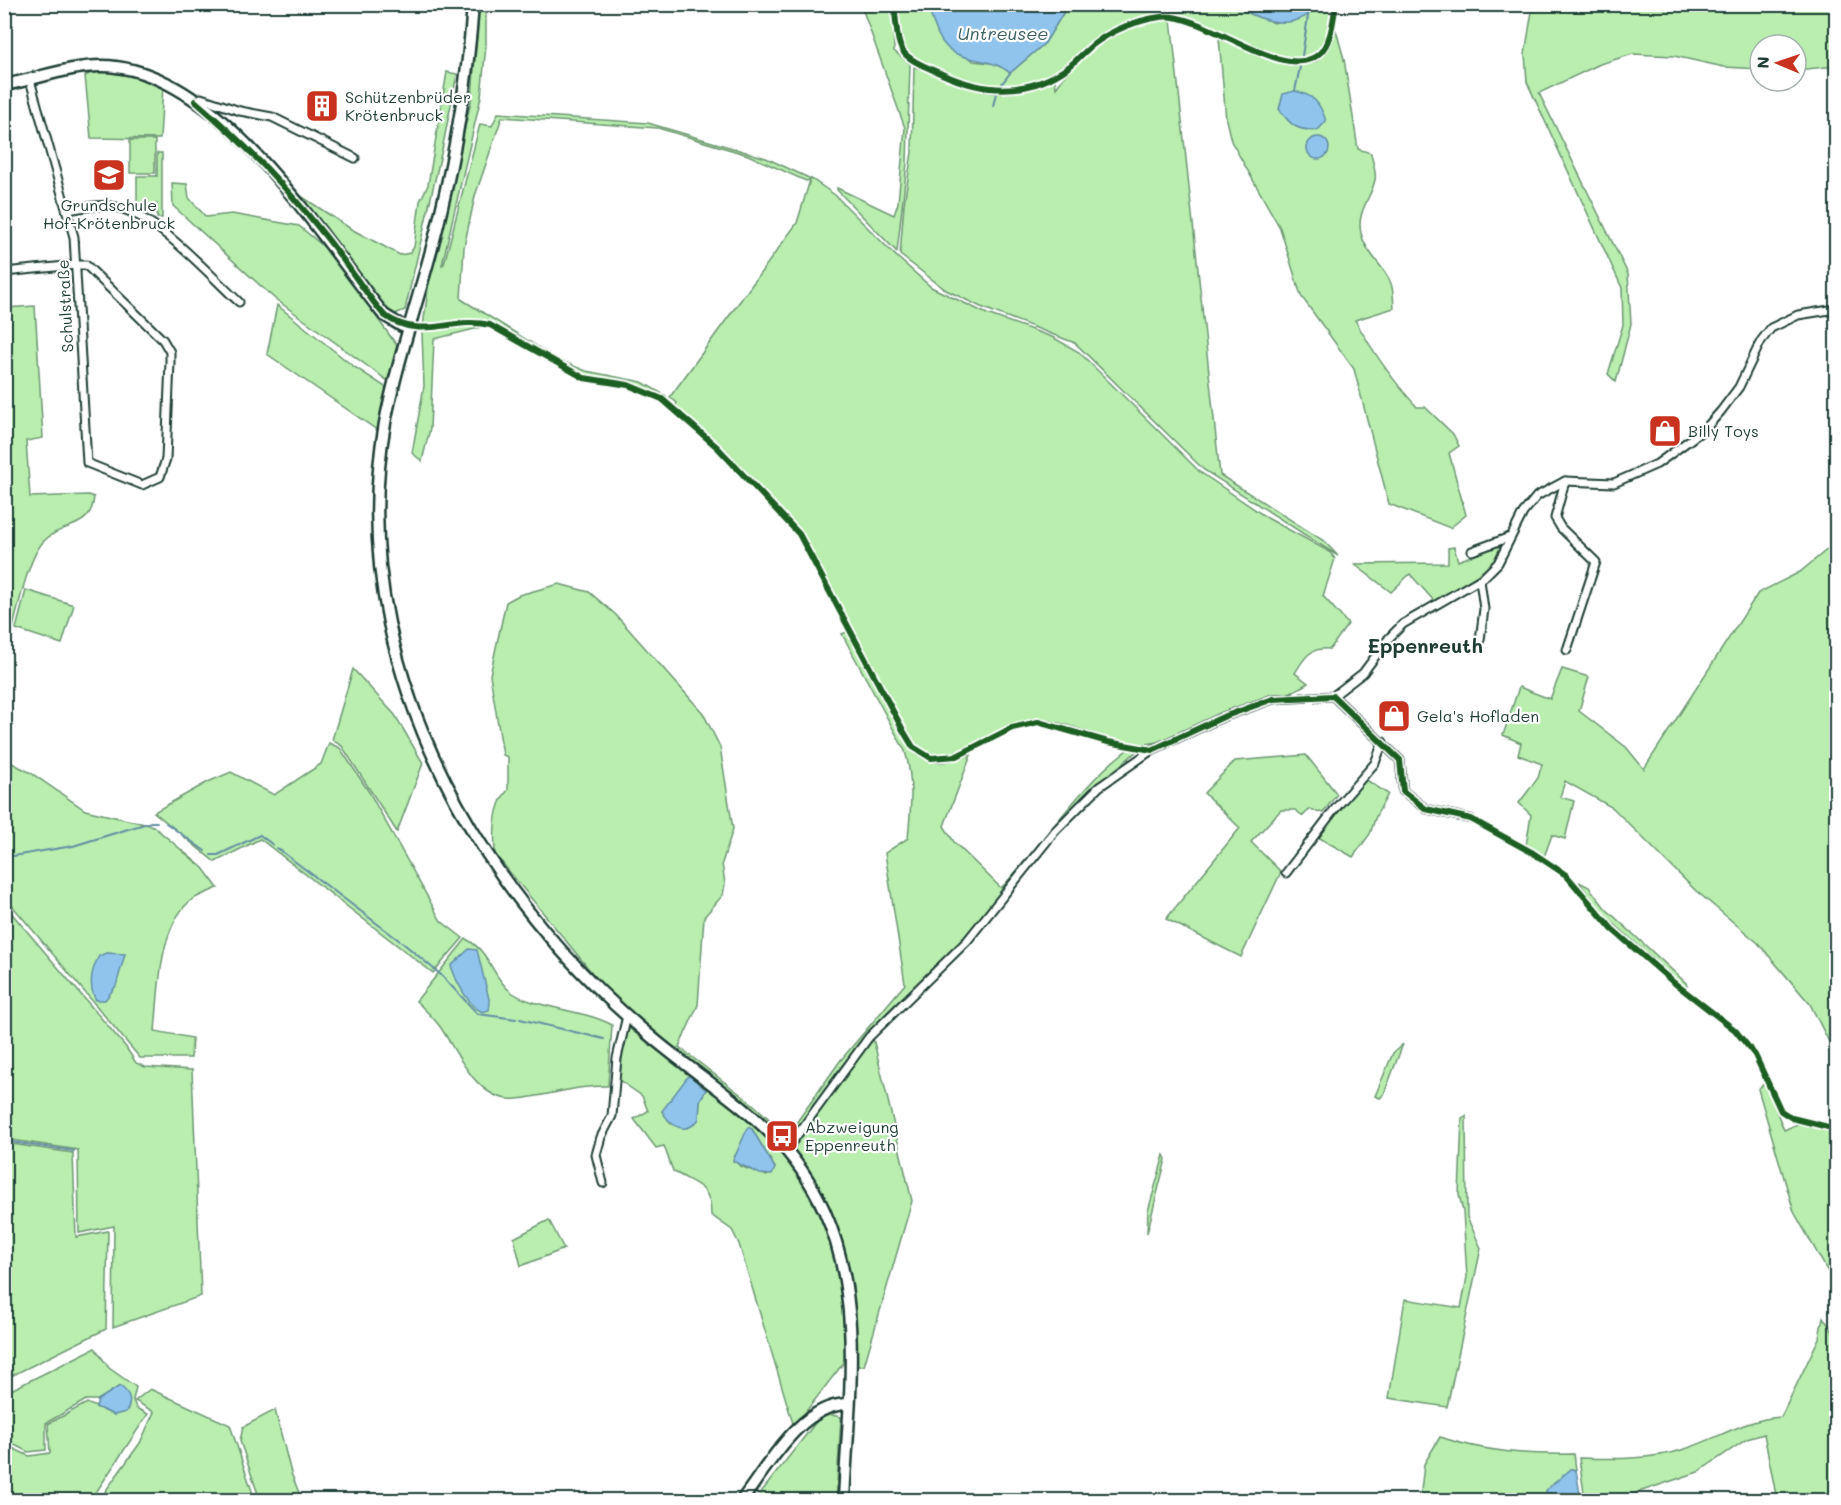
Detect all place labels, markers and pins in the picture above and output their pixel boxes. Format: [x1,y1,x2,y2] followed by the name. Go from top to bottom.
[345,86,471,125] place label: Schützenbrüder Krötenbruck
[304,88,340,124] building icon: Schützenbrüder Krötenbruck
[91,157,127,193] school or university icon: Grundschule Hof-Krötenbruck
[43,194,175,233] place label: Grundschule Hof-Krötenbruck
[1647,413,1683,449] shop icon: Billy Toys
[1688,420,1759,441] place label: Billy Toys
[1376,698,1412,734] shop icon: Gela's Hofladen
[1417,705,1539,726] place label: Gela's Hofladen
[805,1116,899,1155] place label: Abzweigung Eppenreuth
[764,1118,800,1154] bus stop icon: Abzweigung Eppenreuth

